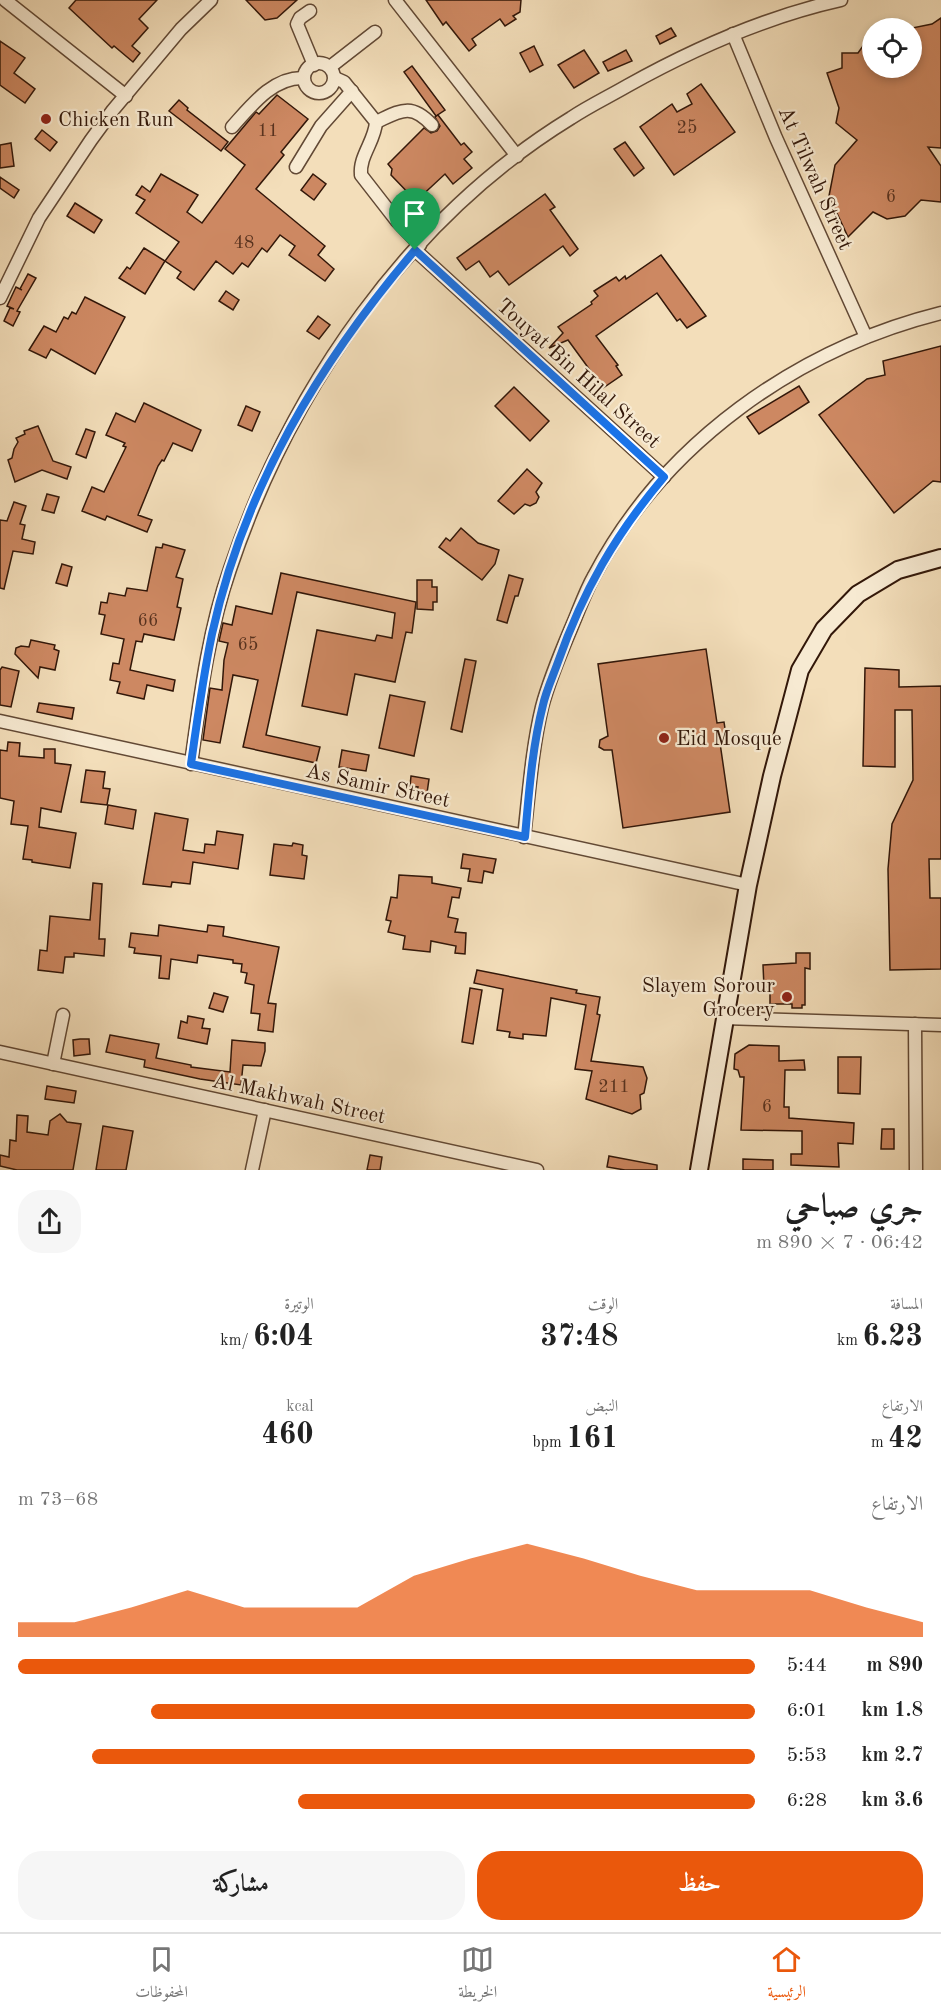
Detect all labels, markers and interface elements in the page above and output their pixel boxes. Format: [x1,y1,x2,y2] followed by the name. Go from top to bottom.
[862,18,922,78] map controls
[862,18,922,78] button: locate
[774,104,856,253] street label: At Tilwah Street
[58,110,174,131] place label: Chicken Run
[39,112,53,126] marker: Chicken Run
[677,119,697,137] house number: 25
[258,122,278,140] house number: 11
[389,188,440,250] pin
[886,188,896,206] house number: 6
[398,197,431,230] icon: arrive
[234,234,254,252] house number: 48
[492,295,664,453] street label: Touyat Bin Hilal Street
[138,612,158,630] house number: 66
[238,636,258,654] house number: 65
[676,729,782,750] place label: Eid Mosque
[657,731,671,745] marker: Eid Mosque
[304,761,452,812] street label: As Samir Street
[642,976,775,1021] place label: Slayem Sorour Grocery
[780,990,794,1004] marker: Slayem Sorour Grocery
[210,1071,387,1128] street label: Al Makhwah Street
[598,1078,630,1096] house number: 211
[762,1098,772,1116] house number: 6
[18,1190,81,1253] button: share
[785,1192,923,1225] text: جري صباحي
[756,1233,923,1253] text: 06:42 · 7 × 890 m
[284,1297,314,1313] text: الوتيرة
[588,1297,618,1313] text: الوقت
[890,1297,923,1313] text: المسافة
[253,1322,314,1352] text: 6:04
[540,1322,618,1352] text: 37:48
[862,1322,923,1352] text: 6.23
[220,1333,253,1349] text: /km
[837,1333,862,1349] text: km
[286,1399,314,1415] text: kcal
[585,1399,618,1415] text: النبض
[881,1399,923,1415] text: الارتفاع
[261,1420,314,1450] text: 460
[566,1424,618,1454] text: 161
[888,1424,923,1454] text: 42
[532,1435,566,1451] text: bpm
[871,1435,888,1451] text: m
[18,1490,98,1510] text: 68–73 m
[871,1495,923,1515] text: الارتفاع
[787,1656,827,1676] text: 5:44
[867,1656,923,1676] text: 890 m
[787,1701,827,1721] text: 6:01
[861,1701,923,1721] text: 1.8 km
[787,1746,827,1766] text: 5:53
[861,1746,923,1766] text: 2.7 km
[787,1791,827,1811] text: 6:28
[861,1791,923,1811] text: 3.6 km
[18,1851,465,1920] button: مشاركة
[477,1851,923,1920] button: حفظ
[135,1943,188,2007] tab: المحفوظات
[458,1943,497,2007] tab: الخريطة
[767,1943,806,2007] tab: الرئيسية

